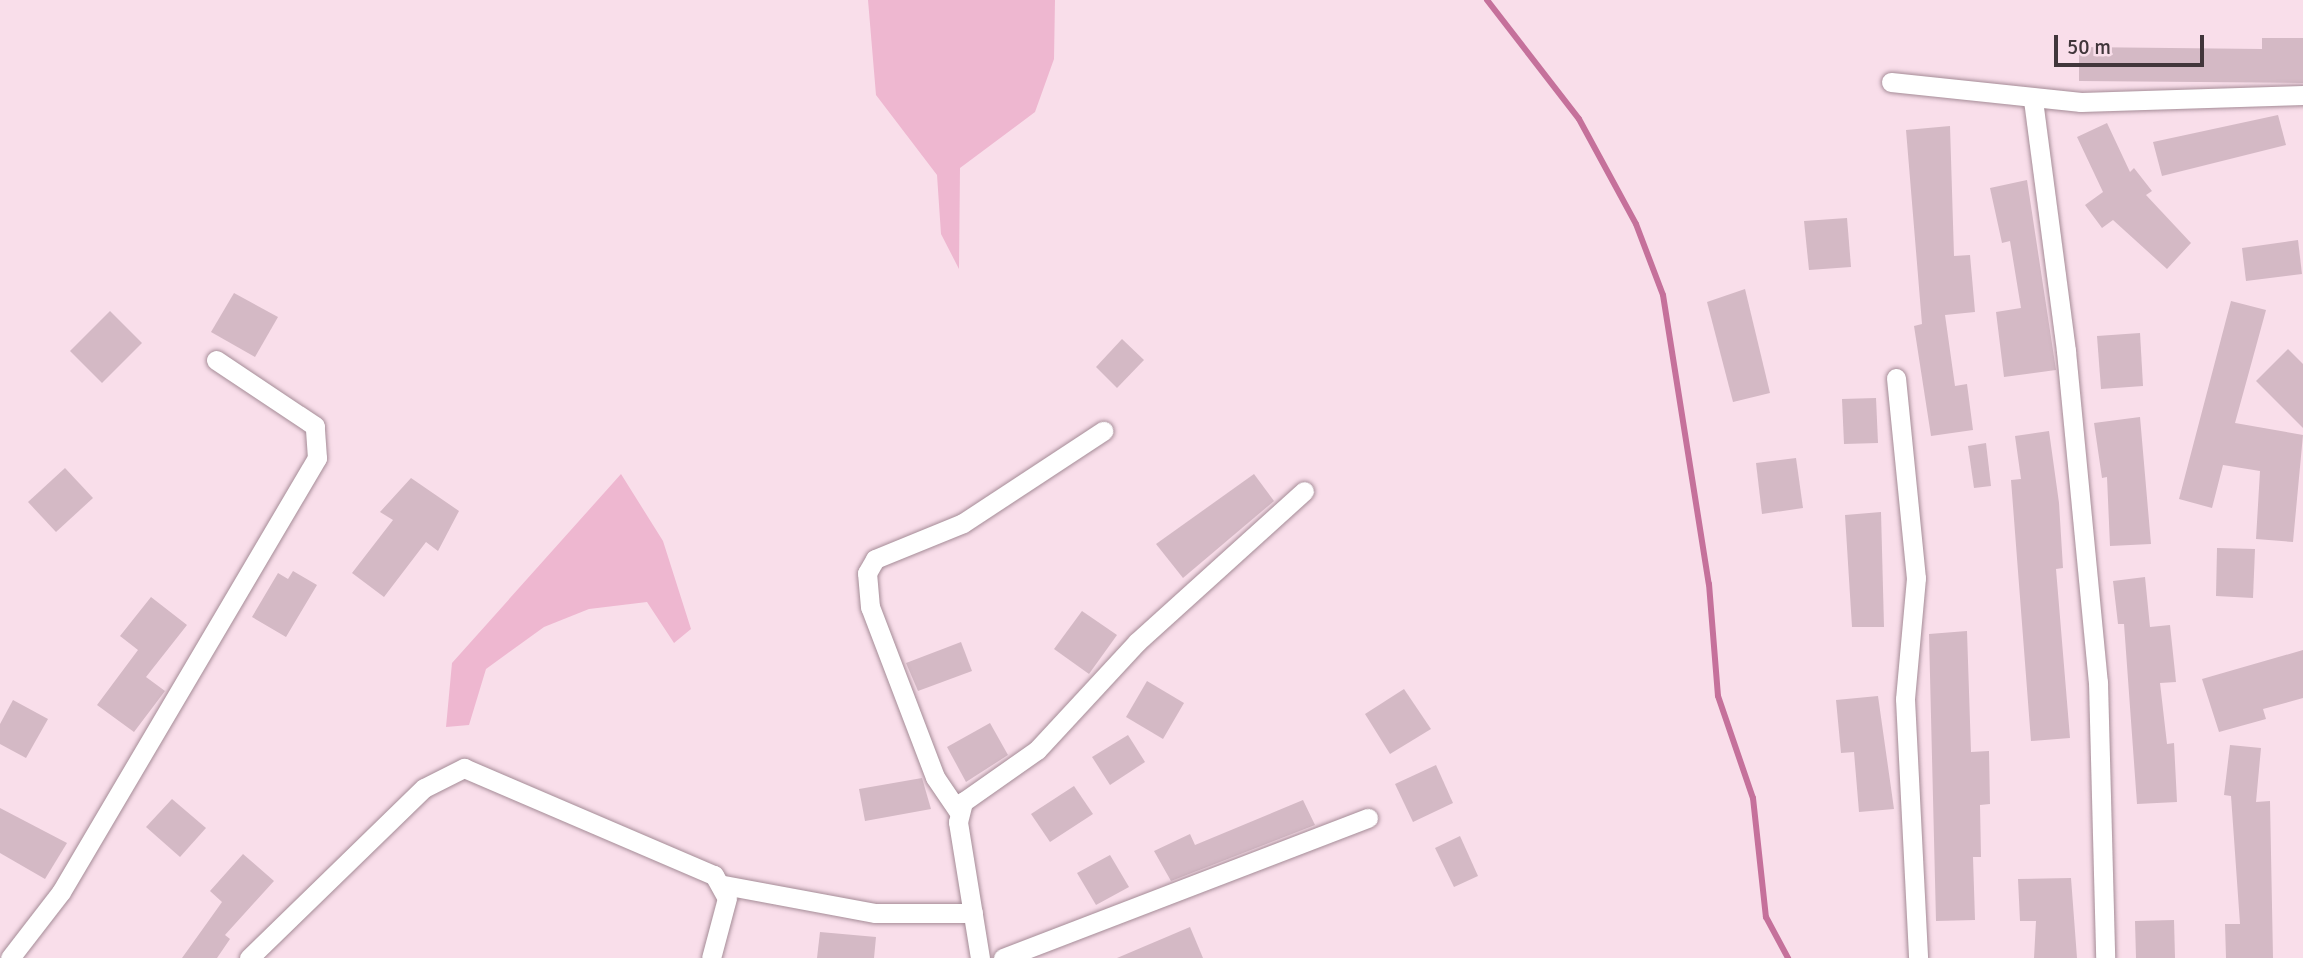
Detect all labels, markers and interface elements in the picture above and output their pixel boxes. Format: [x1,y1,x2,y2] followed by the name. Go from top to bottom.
[2058,21,2208,65] scale bar
[2067,34,2111,60] text: 50 m

